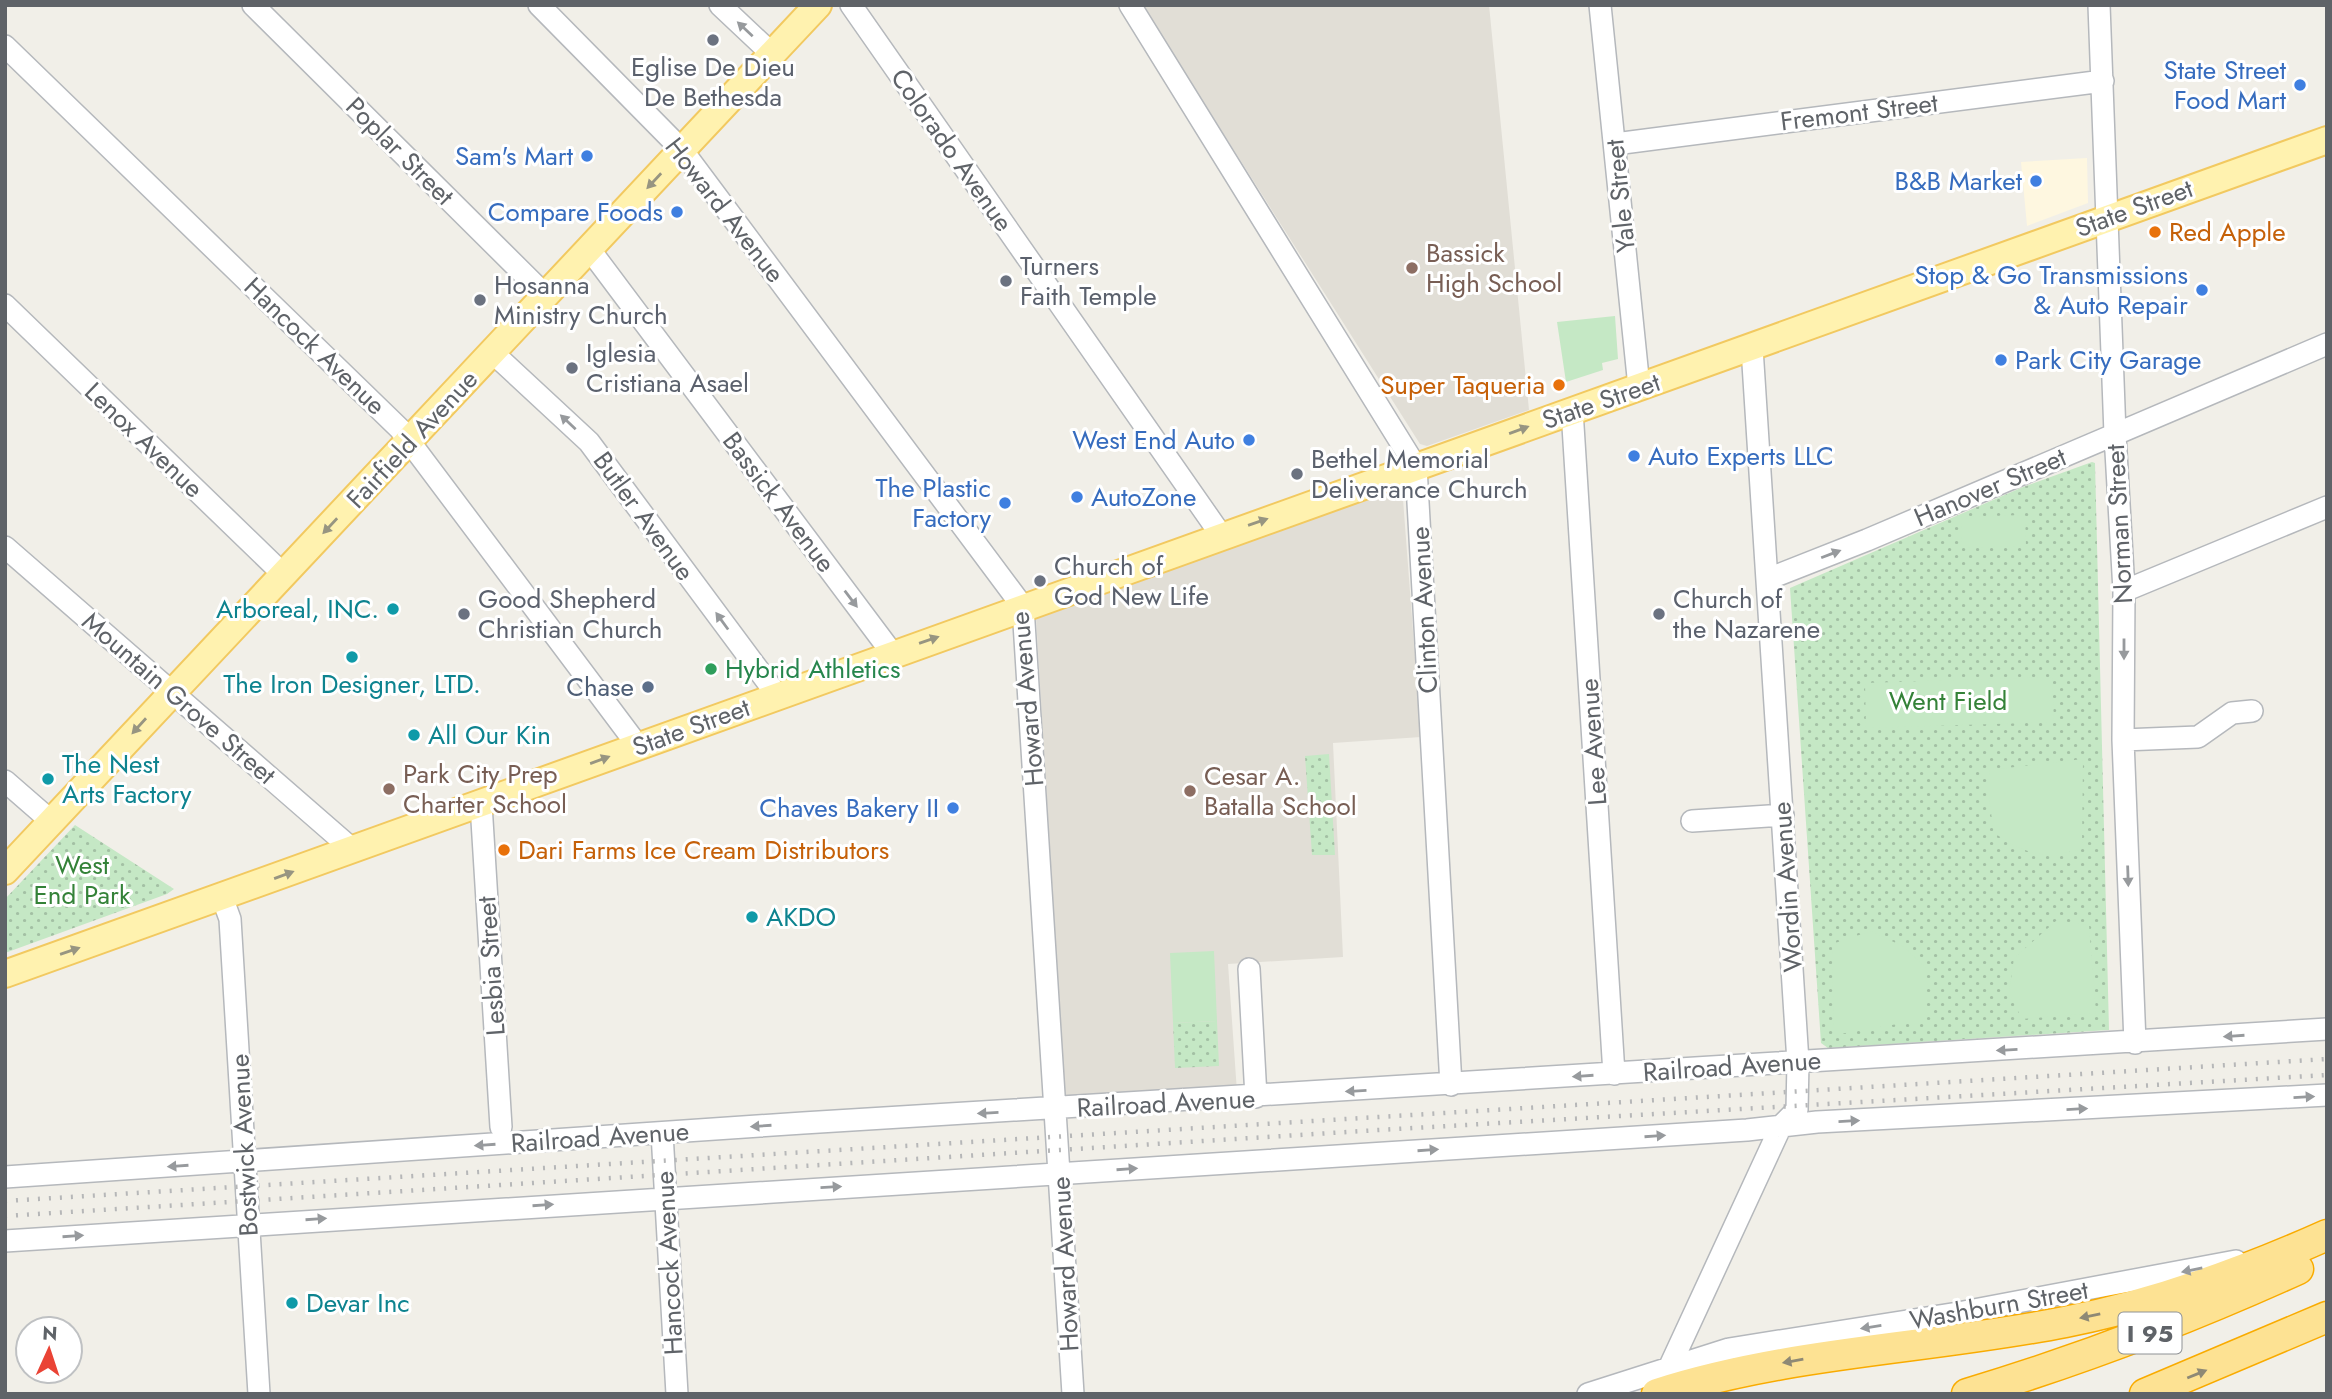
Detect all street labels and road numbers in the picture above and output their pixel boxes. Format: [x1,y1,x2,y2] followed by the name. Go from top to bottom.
[882,61,1022,239] street label: Colorado Avenue
[1778,83,1941,141] street label: Fremont Street
[337,88,463,214] street label: Poplar Street
[656,129,794,291] street label: Howard Avenue
[1595,137,1645,255] street label: Yale Street
[2070,169,2199,247] street label: State Street
[236,268,394,424] street label: Hancock Avenue
[338,361,486,517] street label: Fairfield Avenue
[1537,363,1666,439] street label: State Street
[76,373,212,507] street label: Lenox Avenue
[713,424,845,580] street label: Bassick Avenue
[1908,438,2073,536] street label: Hanover Street
[2096,443,2142,605] street label: Norman Street
[584,444,704,588] street label: Butler Avenue
[1401,526,1447,694] street label: Clinton Avenue
[74,603,285,794] street label: Mountain Grove Street
[1000,610,1054,788] street label: Howard Avenue
[1570,677,1616,807] street label: Lee Avenue
[627,688,756,766] street label: State Street
[1762,800,1812,974] street label: Wordin Avenue
[467,894,515,1037] street label: Lesbia Street
[1642,1041,1822,1091] street label: Railroad Avenue
[220,1053,268,1237] street label: Bostwick Avenue
[1076,1079,1256,1127] street label: Railroad Avenue
[510,1112,690,1162] street label: Railroad Avenue
[645,1170,693,1356] street label: Hancock Avenue
[1041,1176,1089,1352] street label: Howard Avenue
[1907,1270,2092,1339] street label: Washburn Street
[2118,1312,2182,1353] road number: I 95

